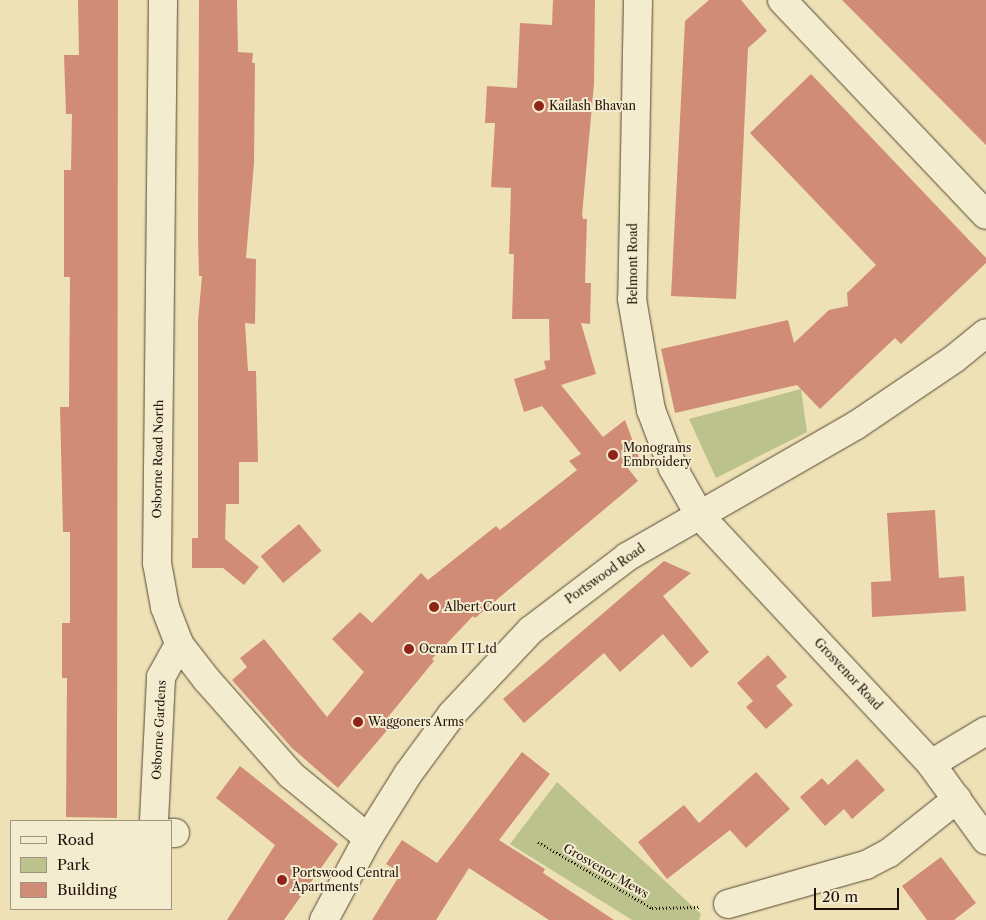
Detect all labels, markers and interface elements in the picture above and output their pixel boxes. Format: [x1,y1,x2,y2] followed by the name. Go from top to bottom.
[549,99,636,113] place label: Kailash Bhavan
[533,100,545,112] marker: Kailash Bhavan
[626,223,640,305] street label: Belmont Road
[150,399,166,519] street label: Osborne Road North
[623,441,691,469] place label: Monograms Embroidery
[607,449,619,461] marker: Monograms Embroidery
[562,541,648,607] street label: Portswood Road
[444,600,516,614] place label: Albert Court
[428,601,440,613] marker: Albert Court
[811,635,885,713] street label: Grosvenor Road
[419,642,497,656] place label: Ocram IT Ltd
[403,643,415,655] marker: Ocram IT Ltd
[149,680,169,780] street label: Osborne Gardens
[368,715,464,729] place label: Waggoners Arms
[352,716,364,728] marker: Waggoners Arms
[10,820,172,910] legend
[57,830,94,849] text: Road
[561,841,651,901] street label: Grosvenor Mews
[57,855,90,874] text: Park
[292,866,399,894] place label: Portswood Central Apartments
[276,874,288,886] marker: Portswood Central Apartments
[816,878,901,910] scale bar
[57,880,117,899] text: Building
[822,887,858,906] text: 20 m

